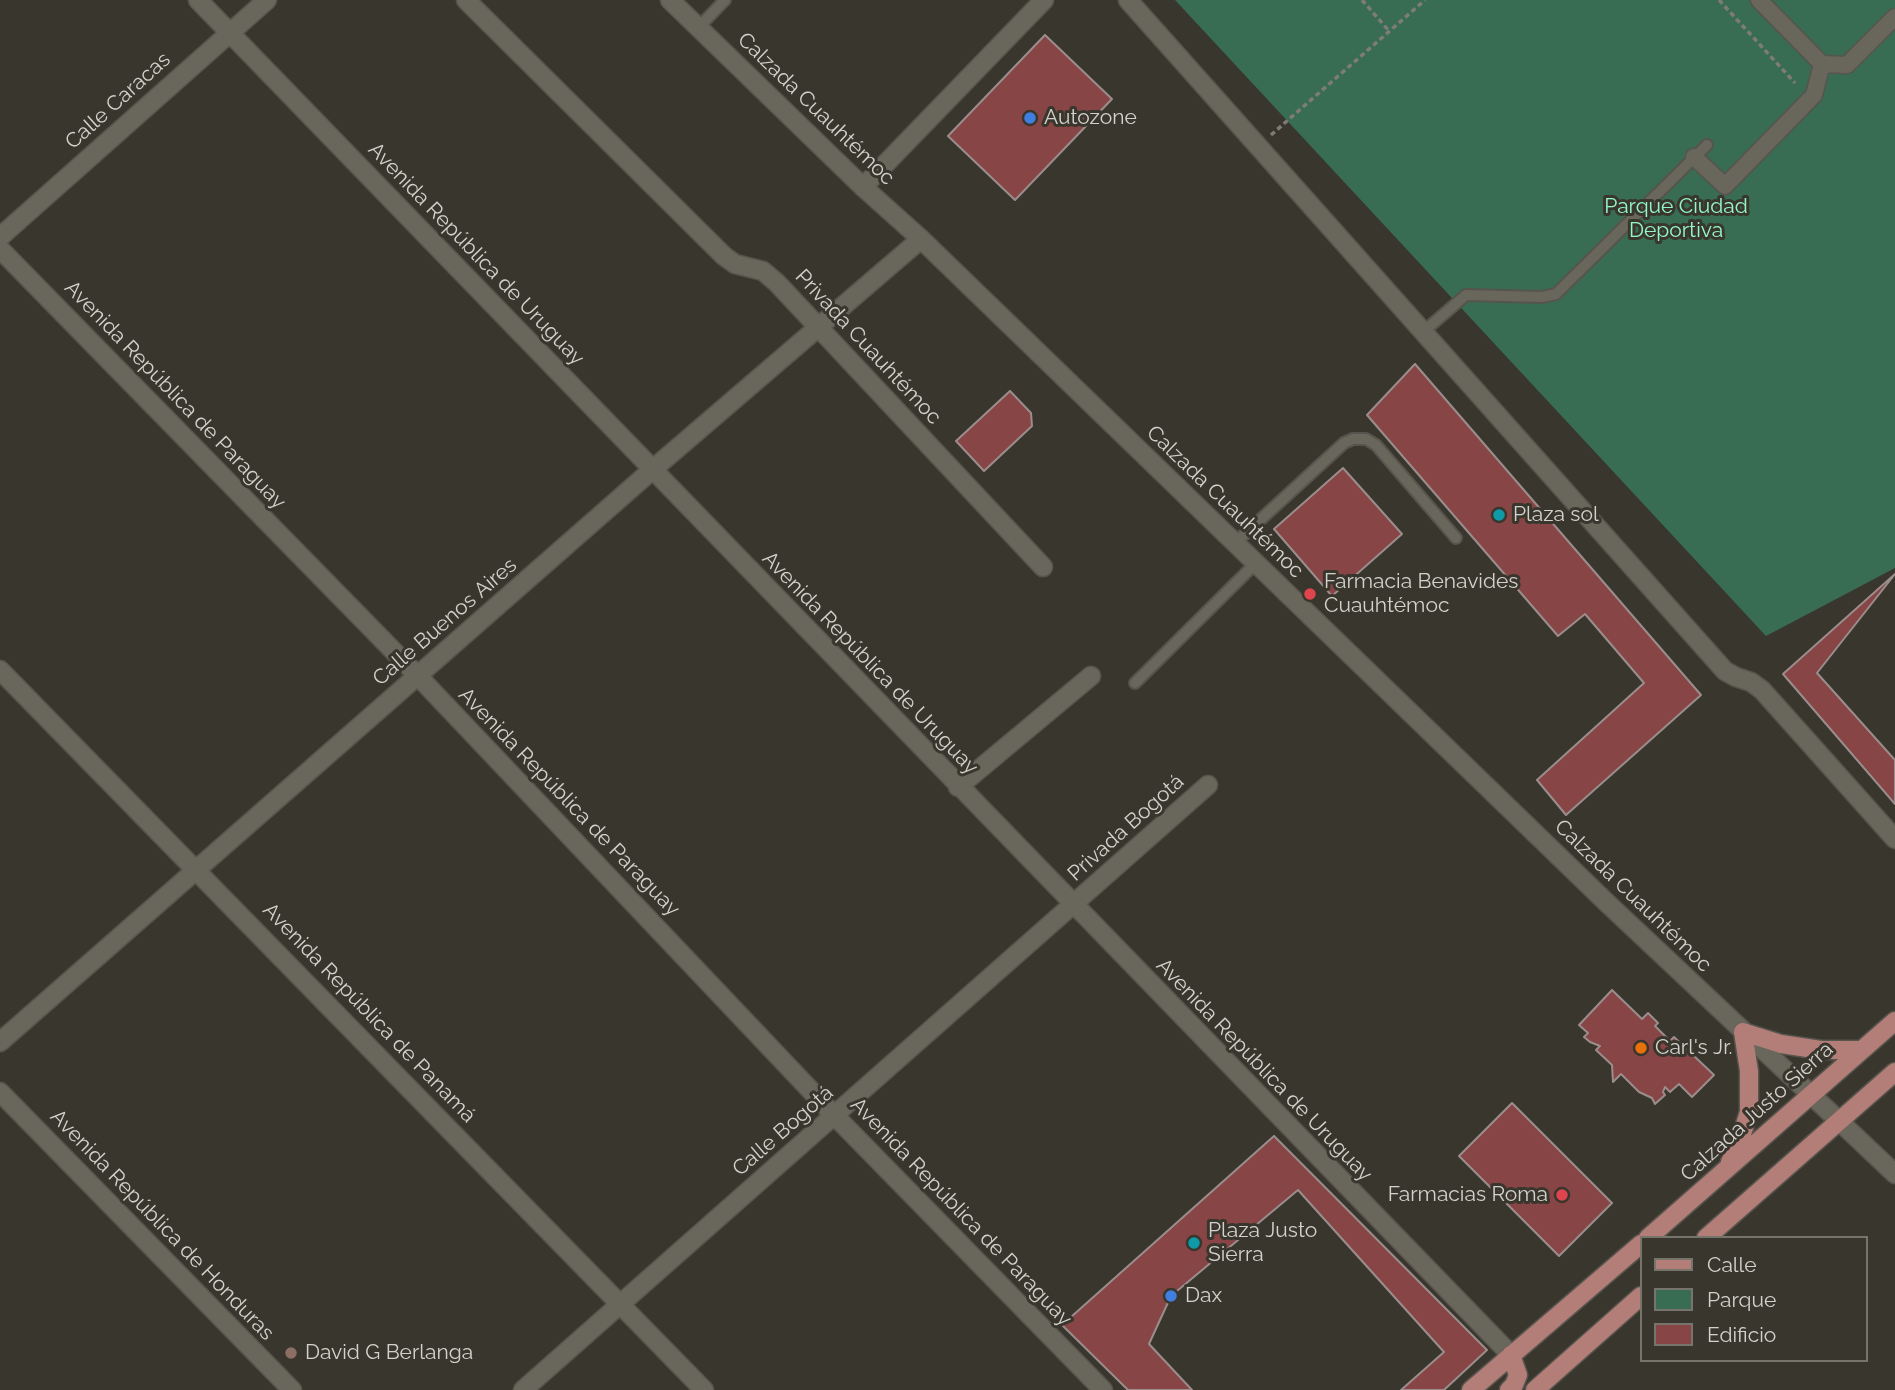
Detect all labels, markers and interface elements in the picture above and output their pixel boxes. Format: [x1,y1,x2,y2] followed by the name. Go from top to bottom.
[732,27,900,191] street label: Calzada Cuauhtémoc
[60,47,176,155] street label: Calle Caracas
[1044,105,1137,131] place label: Autozone
[1022,110,1038,126] marker: Autozone
[363,137,589,371] street label: Avenida República de Uruguay
[1604,194,1748,244] park label: Parque Ciudad Deportiva
[790,264,946,430] street label: Privada Cuauhtémoc
[59,276,291,514] street label: Avenida República de Paraguay
[1141,420,1309,584] street label: Calzada Cuauhtémoc
[1513,502,1599,528] place label: Plaza sol
[1491,507,1507,523] marker: Plaza sol
[757,546,983,780] street label: Avenida República de Uruguay
[368,553,522,691] street label: Calle Buenos Aires
[1324,569,1518,619] place label: Farmacia Benavides Cuauhtémoc
[1302,586,1318,602] marker: Farmacia Benavides Cuauhtémoc
[453,683,685,921] street label: Avenida República de Paraguay
[1063,769,1189,887] street label: Privada Bogotá
[1549,814,1717,978] street label: Calzada Cuauhtémoc
[257,898,481,1128] street label: Avenida República de Panamá
[1151,953,1377,1187] street label: Avenida República de Uruguay
[1655,1035,1732,1061] place label: Carl's Jr.
[1676,1037,1838,1187] street label: Calzada Justo Sierra
[1633,1040,1649,1056] marker: Carl's Jr.
[727,1080,839,1182] street label: Calle Bogotá
[845,1093,1077,1331] street label: Avenida República de Paraguay
[45,1104,279,1346] street label: Avenida República de Honduras
[1388,1182,1548,1208] place label: Farmacias Roma
[1554,1187,1570,1203] marker: Farmacias Roma
[1208,1218,1317,1268] place label: Plaza Justo Sierra
[1186,1235,1202,1251] marker: Plaza Justo Sierra
[1640,1236,1867,1362] legend
[1707,1252,1757,1277] text: Calle
[1185,1283,1222,1309] place label: Dax
[1707,1287,1776,1312] text: Parque
[1163,1288,1179,1304] marker: Dax
[1707,1322,1776,1347] text: Edificio
[305,1340,473,1366] place label: David G Berlanga
[283,1345,299,1361] marker: David G Berlanga

